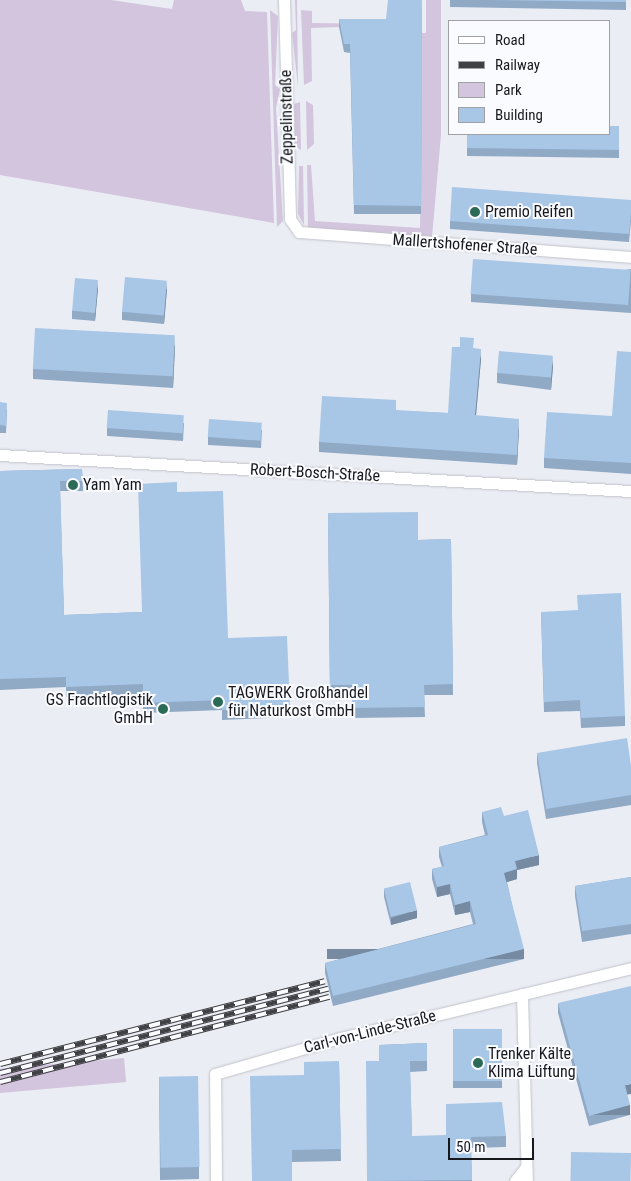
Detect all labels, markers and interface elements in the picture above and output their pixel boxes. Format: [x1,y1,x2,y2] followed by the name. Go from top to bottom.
[448,20,611,135] legend
[495,31,525,49] text: Road
[495,56,540,74] text: Railway
[277,70,297,164] street label: Zeppelinstraße
[495,81,522,99] text: Park
[495,106,543,124] text: Building
[485,202,573,222] place label: Premio Reifen
[469,206,481,218] marker: Premio Reifen
[392,230,538,260] street label: Mallertshofener Straße
[250,460,380,486] street label: Robert-Bosch-Straße
[83,475,142,495] place label: Yam Yam
[67,479,79,491] marker: Yam Yam
[228,683,368,721] place label: TAGWERK Großhandel für Naturkost GmbH
[46,690,153,728] place label: GS Frachtlogistik GmbH
[212,696,224,708] marker: TAGWERK Großhandel für Naturkost GmbH
[157,703,169,715] marker: GS Frachtlogistik GmbH
[302,1006,438,1058] street label: Carl-von-Linde-Straße
[488,1044,576,1082] place label: Trenker Kälte Klima Lüftung
[472,1057,484,1069] marker: Trenker Kälte Klima Lüftung
[451,1128,537,1160] scale bar
[456,1138,486,1156] text: 50 m

